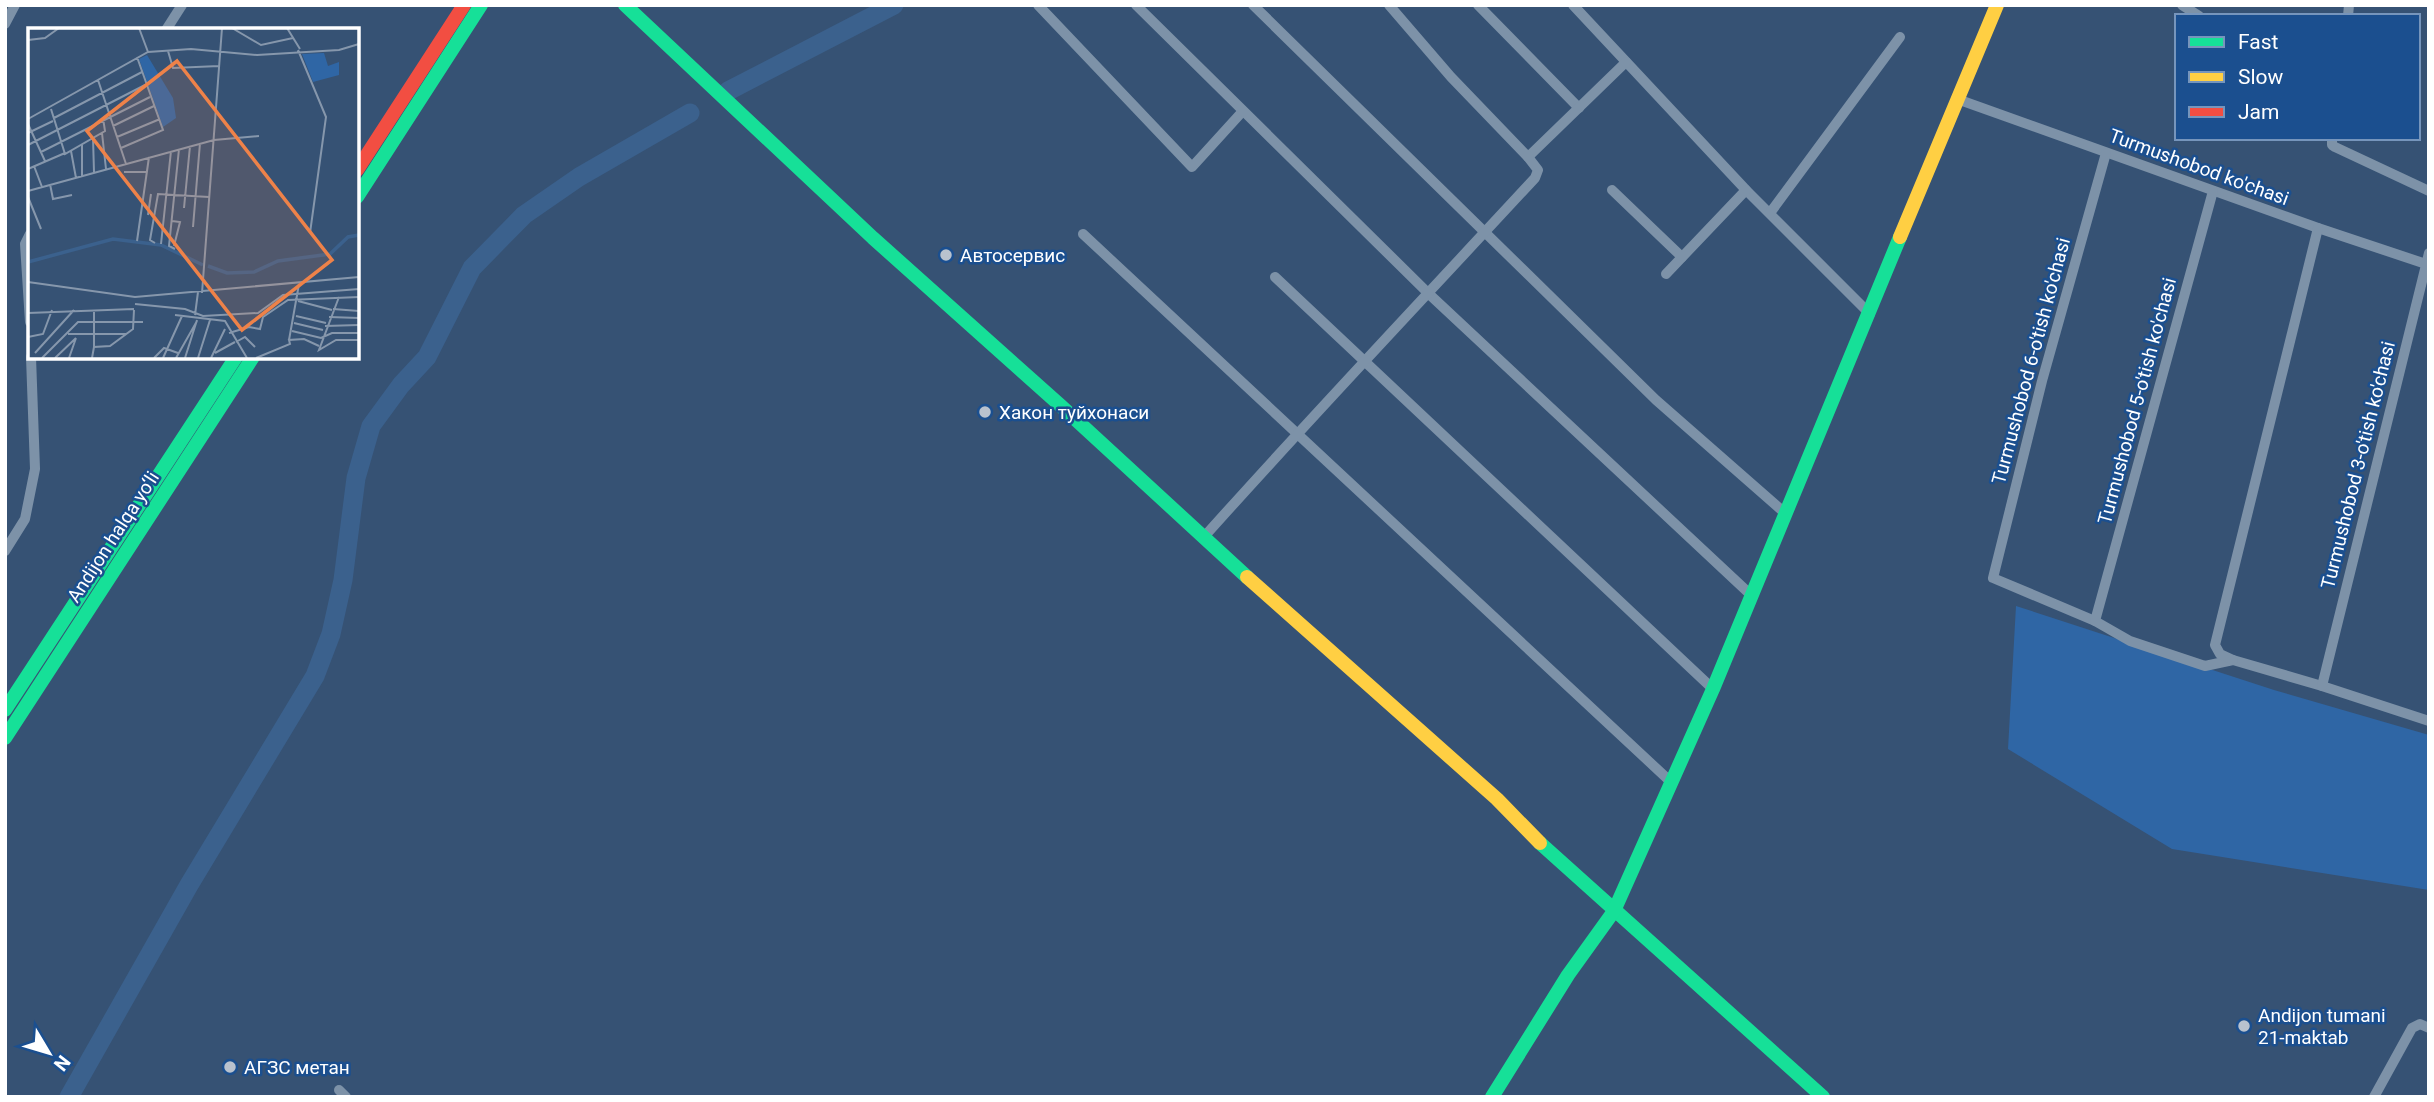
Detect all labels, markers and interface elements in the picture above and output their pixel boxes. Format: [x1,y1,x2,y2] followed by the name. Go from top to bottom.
[2175,14,2420,140] legend
[28,28,359,359] inset map
[2238,30,2279,54] text: Fast
[2238,65,2284,89] text: Slow
[2238,100,2279,124] text: Jam
[2106,124,2292,210] street label: Turmushobod ko'chasi
[1987,235,2075,487] street label: Turmushobod 6-o'tish ko'chasi
[960,244,1065,267] place label: Автосервис
[938,247,954,263] marker: Автосервис
[2093,275,2181,527] street label: Turmushobod 5-o'tish ko'chasi
[2316,339,2400,591] street label: Turmushobod 3-o'tish ko'chasi
[999,401,1149,424] place label: Хакон туйхонаси
[977,404,993,420] marker: Хакон туйхонаси
[62,467,164,607] street label: Andijon halqa yo‘li
[2258,1004,2386,1049] place label: Andijon tumani 21-maktab
[14,1018,84,1088] north arrow
[2236,1018,2252,1034] marker: Andijon tumani 21-maktab
[49,1051,75,1076] text: N
[244,1056,350,1079] place label: АГЗС метан
[222,1059,238,1075] marker: АГЗС метан

